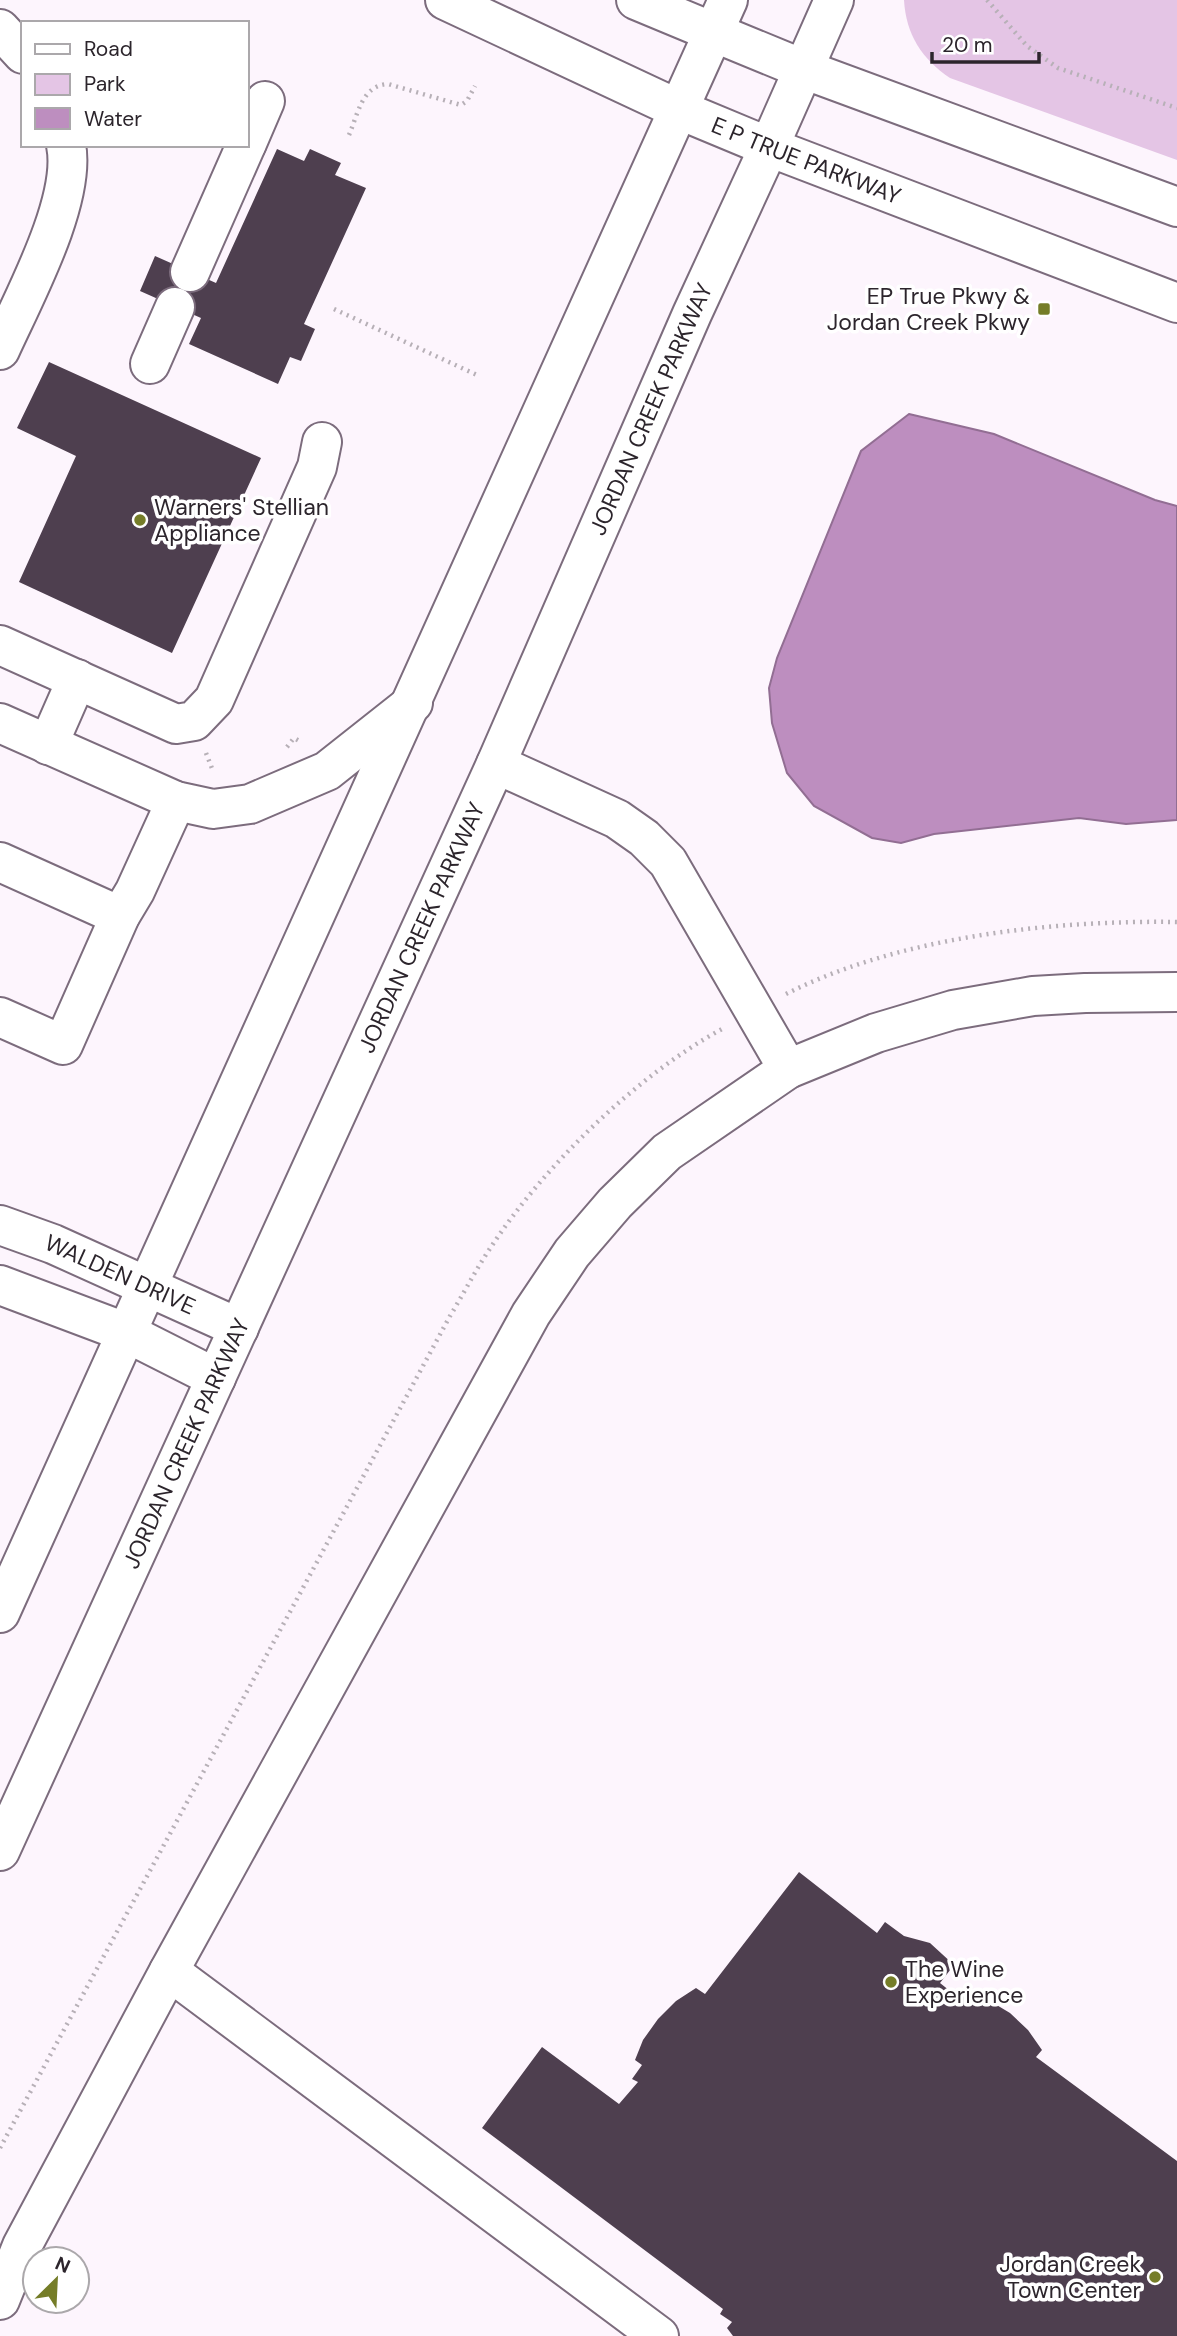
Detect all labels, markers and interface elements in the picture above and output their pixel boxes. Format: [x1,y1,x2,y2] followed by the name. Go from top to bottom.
[21,21,248,147] legend
[932,21,1039,65] scale bar
[942,31,993,59] text: 20 m
[84,35,133,63] text: Road
[84,70,126,98] text: Park
[84,105,142,133] text: Water
[707,110,905,211] street label: E P TRUE PARKWAY
[583,278,719,540] street label: JORDAN CREEK PARKWAY
[827,281,1030,337] place label: EP True Pkwy & Jordan Creek Pkwy
[1036,301,1052,317] marker: EP True Pkwy & Jordan Creek Pkwy
[154,492,329,548] place label: Warners' Stellian Appliance
[132,512,148,528] marker: Warners' Stellian Appliance
[351,798,491,1058] street label: JORDAN CREEK PARKWAY
[40,1227,200,1321] street label: WALDEN DRIVE
[116,1313,256,1573] street label: JORDAN CREEK PARKWAY
[905,1954,1023,2010] place label: The Wine Experience
[883,1974,899,1990] marker: The Wine Experience
[21,2245,91,2315] north arrow
[999,2249,1141,2305] place label: Jordan Creek Town Center
[51,2251,74,2279] text: N
[1147,2269,1163,2285] marker: Jordan Creek Town Center

